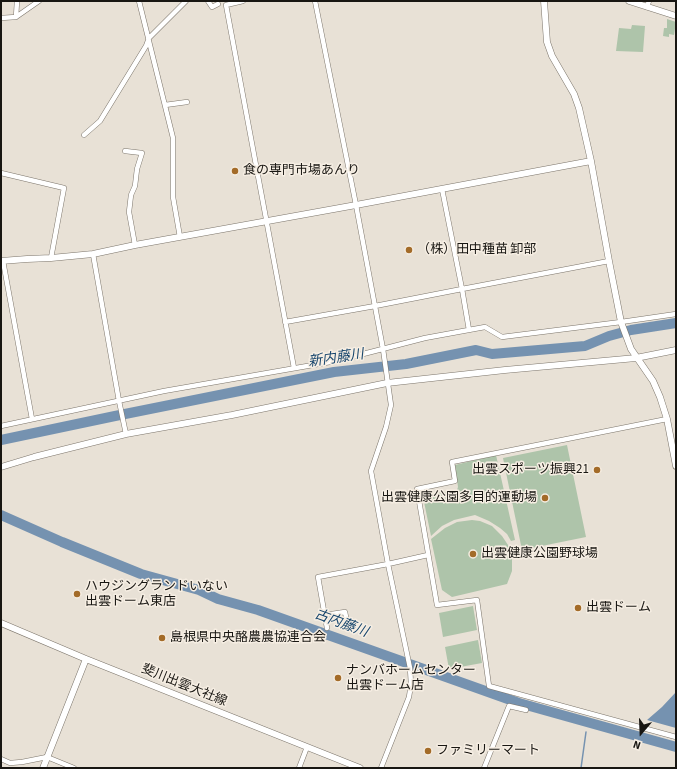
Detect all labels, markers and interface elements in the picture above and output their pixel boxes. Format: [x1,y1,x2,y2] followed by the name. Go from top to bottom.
[243,163,360,179] place label: 食の専門市場あんり
[230,166,240,176] marker: 食の専門市場あんり
[417,242,537,258] place label: （株）田中種苗 卸部
[404,245,414,255] marker: （株）田中種苗 卸部
[307,347,365,371] water label: 新内藤川
[472,462,589,478] place label: 出雲スポーツ振興21
[592,465,602,475] marker: 出雲スポーツ振興21
[381,490,537,506] place label: 出雲健康公園多目的運動場
[540,493,550,503] marker: 出雲健康公園多目的運動場
[481,546,598,562] place label: 出雲健康公園野球場
[468,549,478,559] marker: 出雲健康公園野球場
[85,579,228,610] place label: ハウジングランドいない 出雲ドーム東店
[72,589,82,599] marker: ハウジングランドいない 出雲ドーム東店
[586,600,651,616] place label: 出雲ドーム
[573,603,583,613] marker: 出雲ドーム
[312,607,370,641] water label: 古内藤川
[170,630,326,646] place label: 島根県中央酪農農協連合会
[157,633,167,643] marker: 島根県中央酪農農協連合会
[139,662,229,710] street label: 斐川出雲大社線
[346,663,476,694] place label: ナンバホームセンター 出雲ドーム店
[333,673,343,683] marker: ナンバホームセンター 出雲ドーム店
[621,713,661,753] north arrow
[631,737,643,753] text: N
[436,743,540,759] place label: ファミリーマート
[423,746,433,756] marker: ファミリーマート

